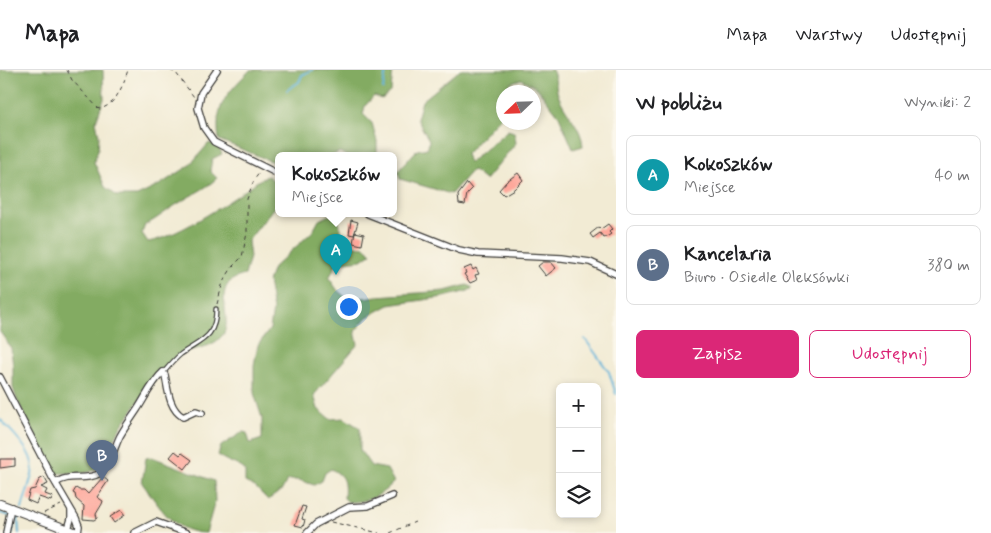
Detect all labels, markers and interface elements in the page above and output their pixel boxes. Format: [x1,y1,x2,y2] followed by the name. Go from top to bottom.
[25,19,80,50] text: Mapa
[727,23,768,47] text: Mapa
[796,23,863,47] text: Warstwy
[891,23,966,47] text: Udostępnij
[496,85,541,130] north arrow
[636,89,722,117] text: W pobliżu
[904,92,971,113] text: Wyniki: 2
[275,152,397,217] popup
[684,152,772,177] text: Kokoszków
[292,162,380,187] text: Kokoszków
[648,165,658,186] text: A
[934,165,970,186] text: 40 m
[684,177,735,198] text: Miejsce
[292,187,343,208] text: Miejsce
[320,234,352,275] pin: A
[684,242,771,267] text: Kancelaria
[648,255,658,276] text: B
[927,255,970,276] text: 380 m
[684,267,849,288] text: Biuro · Osiedle Oleksówki
[336,294,362,320] your location
[636,330,799,378] button: Zapisz
[809,330,971,378] button: Udostępnij
[556,383,601,518] map controls
[556,383,601,428] button: +
[556,428,601,473] button: −
[86,440,118,481] pin: B
[556,473,601,518] button: layers

